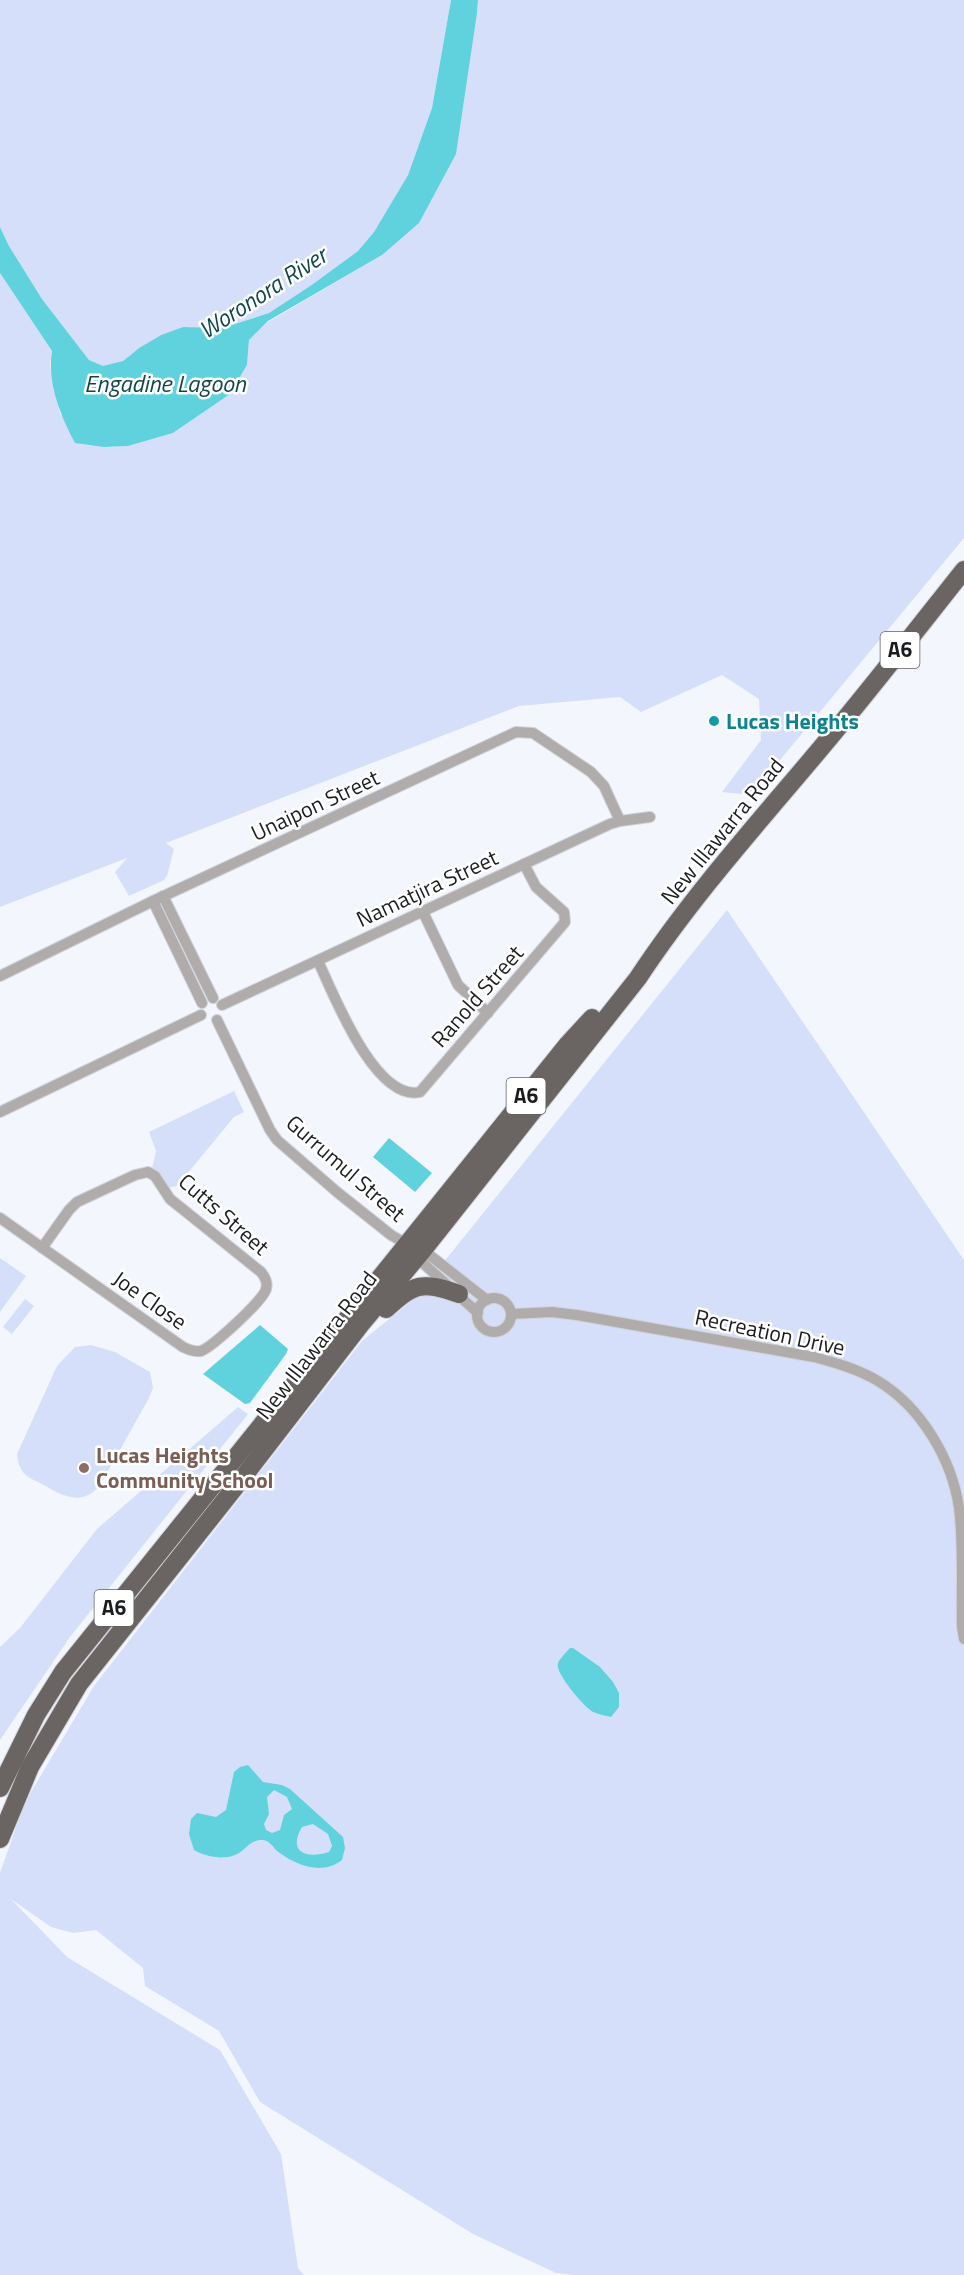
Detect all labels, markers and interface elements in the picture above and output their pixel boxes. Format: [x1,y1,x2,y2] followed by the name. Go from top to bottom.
[191,235,337,347] water label: Woronora River
[84,365,247,401] water label: Engadine Lagoon
[880,632,920,668] road number: A6
[726,704,859,738] place label: Lucas Heights
[707,714,721,728] marker: Lucas Heights
[652,750,792,912] street label: New Illawarra Road
[245,760,385,850] street label: Unaipon Street
[351,840,504,936] street label: Namatjira Street
[423,937,531,1055] street label: Ranold Street
[506,1078,546,1114] road number: A6
[279,1106,414,1230] street label: Gurrumul Street
[171,1165,277,1263] street label: Cutts Street
[106,1262,194,1338] street label: Joe Close
[247,1263,385,1427] street label: New Illawarra Road
[692,1300,848,1364] street label: Recreation Drive
[96,1438,274,1497] place label: Lucas Heights Community School
[77,1461,91,1475] marker: Lucas Heights Community School
[94,1590,134,1626] road number: A6

